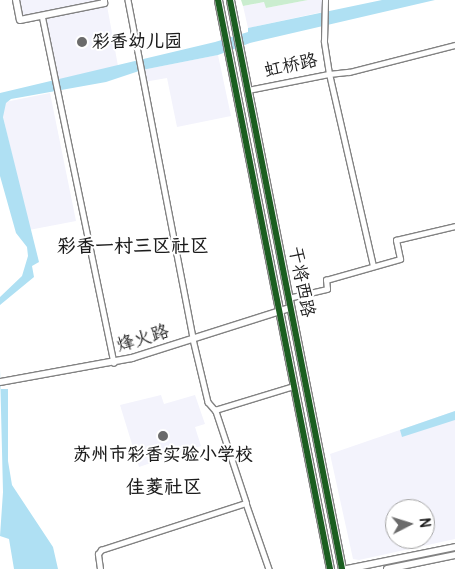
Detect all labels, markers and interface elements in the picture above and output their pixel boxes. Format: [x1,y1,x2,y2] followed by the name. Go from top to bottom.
[92,31,182,53] place label: 彩香幼儿园
[76,36,88,48] marker: 彩香幼儿园
[262,50,320,82] street label: 虹桥路
[57,236,209,258] district label: 彩香一村三区社区
[284,245,318,319] street label: 干将西路
[114,321,172,357] street label: 烽火路
[157,430,169,442] marker: 苏州市彩香实验小学校
[73,444,253,466] place label: 苏州市彩香实验小学校
[126,477,202,499] district label: 佳菱社区
[385,499,435,549] north arrow
[416,517,433,528] text: N

